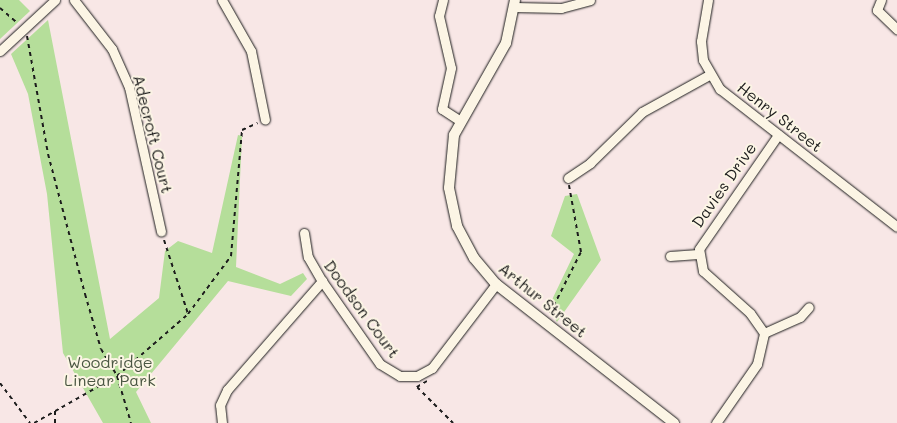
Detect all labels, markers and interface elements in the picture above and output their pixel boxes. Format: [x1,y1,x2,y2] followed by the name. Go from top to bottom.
[129,73,177,195] street label: Adecroft Court
[734,78,826,156] street label: Henry Street
[688,139,760,231] street label: Davies Drive
[320,256,404,362] street label: Doodson Court
[495,259,591,341] street label: Arthur Street
[64,352,156,390] park label: Woodridge Linear Park

